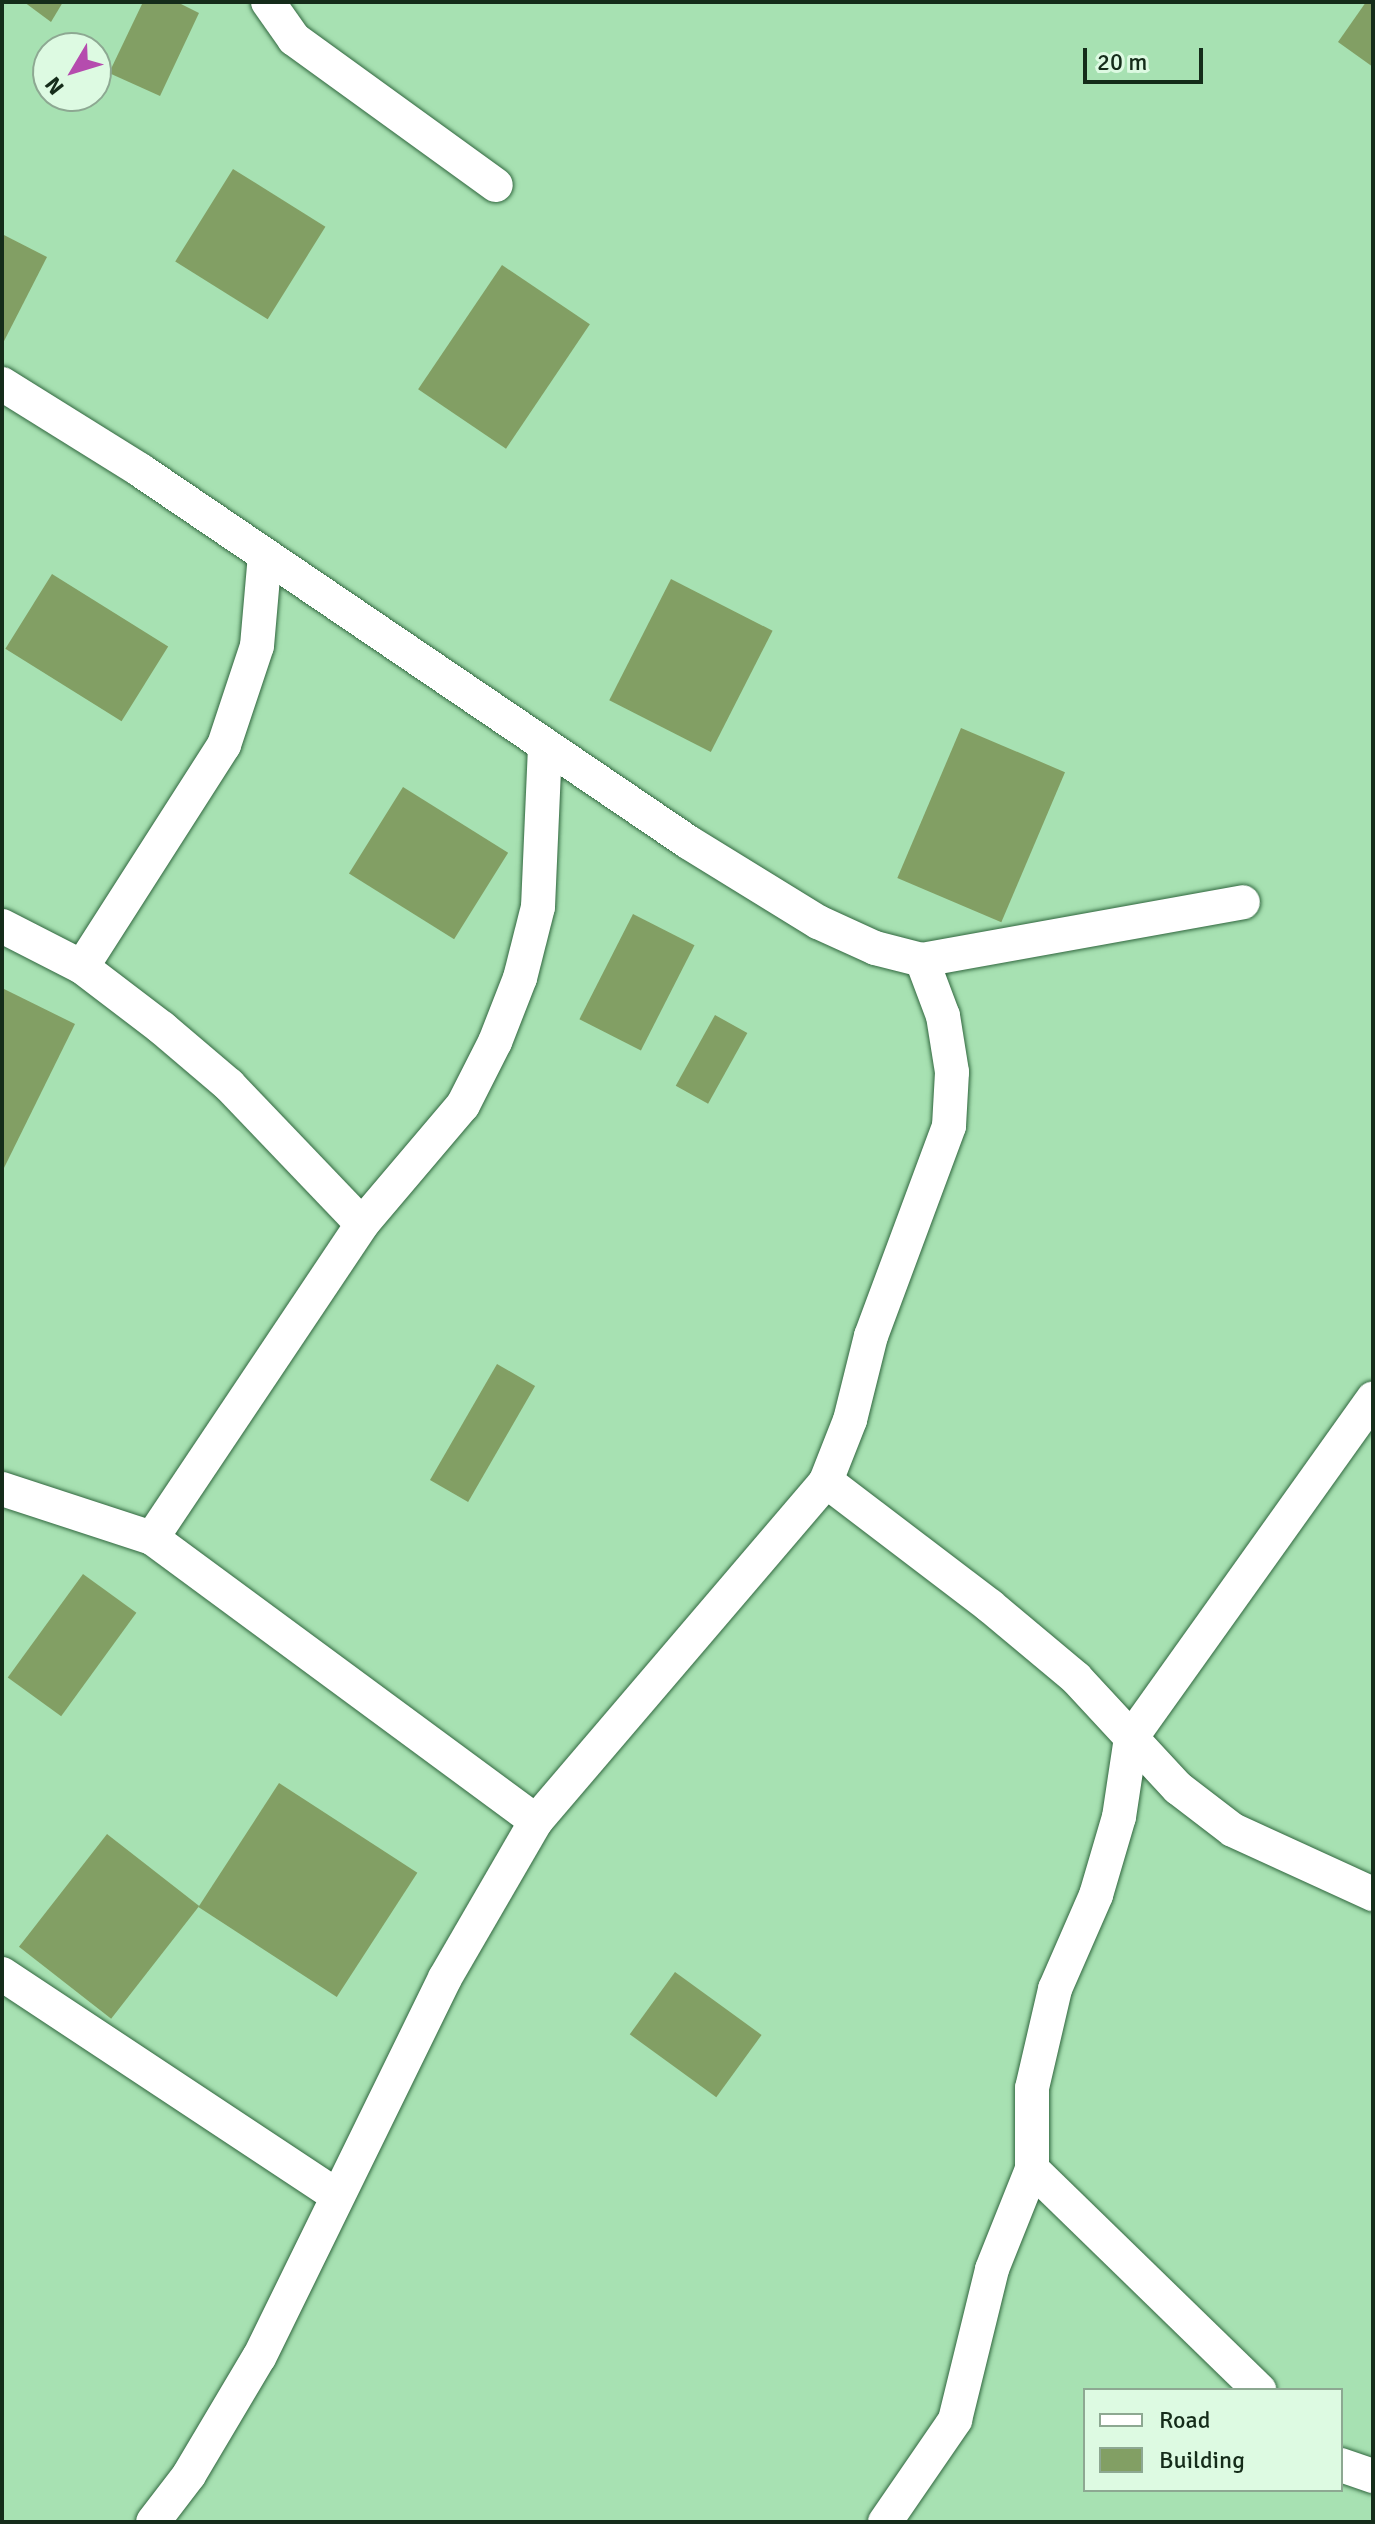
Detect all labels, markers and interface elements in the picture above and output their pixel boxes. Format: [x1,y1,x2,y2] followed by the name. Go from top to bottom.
[32,32,112,112] north arrow
[1087,32,1207,82] scale bar
[1097,47,1147,77] text: 20 m
[39,72,70,100] text: N
[1083,2388,1343,2492] legend
[1159,2405,1210,2435] text: Road
[1159,2445,1245,2475] text: Building

